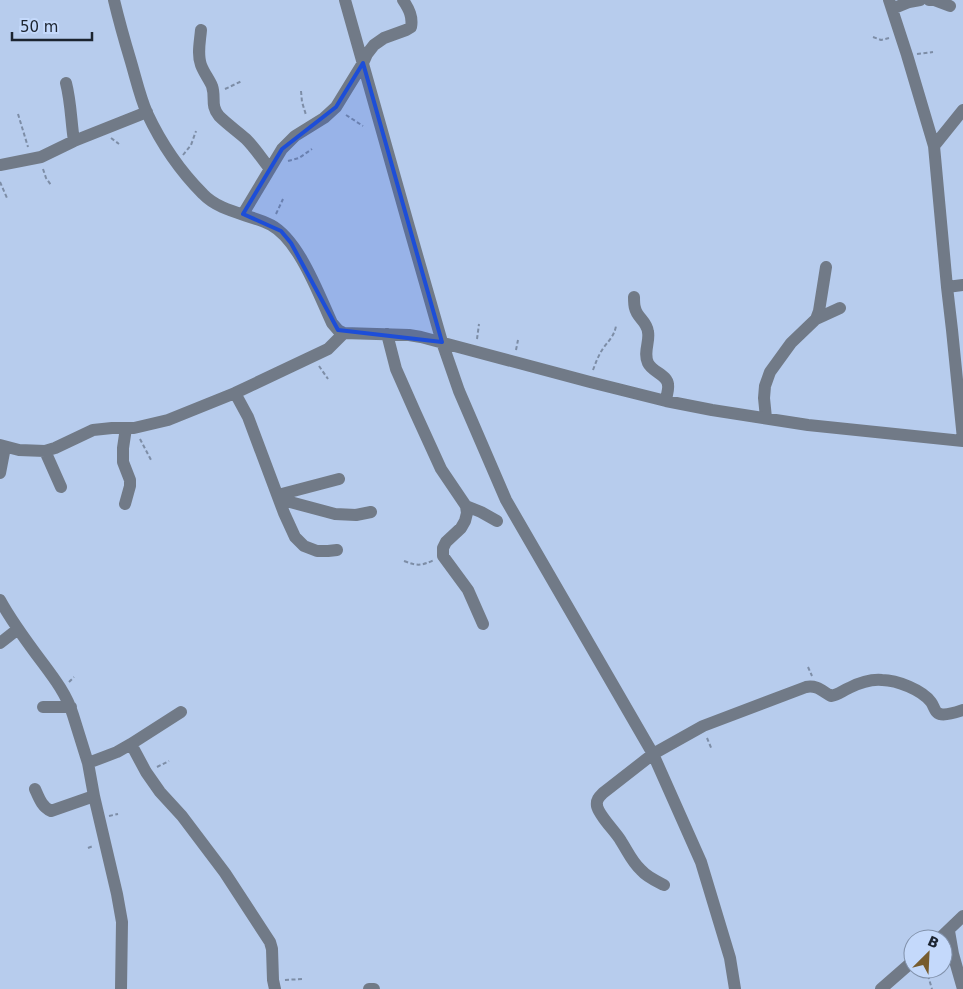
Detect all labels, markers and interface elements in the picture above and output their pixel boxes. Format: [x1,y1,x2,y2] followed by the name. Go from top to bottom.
[12,10,92,42] scale bar
[20,18,58,36] text: 50 m
[903,929,953,979] north arrow
[925,933,941,952] text: B

